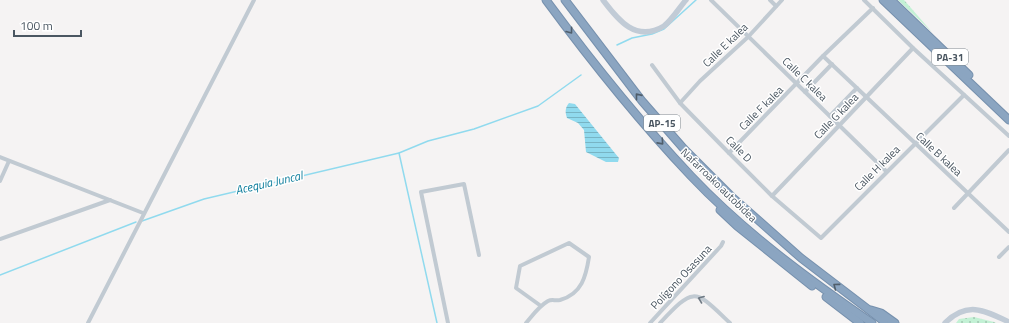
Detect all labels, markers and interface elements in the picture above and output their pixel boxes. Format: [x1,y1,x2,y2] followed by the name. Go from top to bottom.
[14,12,81,38] scale bar
[20,16,53,35] text: 100 m
[699,19,752,71] street label: Calle E kalea
[565,26,572,33] one-way arrow
[932,49,968,65] road number: PA-31
[779,53,832,105] street label: Calle C kalea
[735,82,787,134] street label: Calle F kalea
[810,89,862,142] street label: Calle G kalea
[636,94,643,101] one-way arrow
[644,115,680,131] road number: AP-15
[912,128,966,180] street label: Calle B kalea
[722,132,756,166] street label: Calle D
[656,138,663,145] one-way arrow
[851,141,904,194] street label: Calle H kalea
[677,144,761,226] street label: Nafarroako autobidea
[233,165,306,199] water label: Acequia Juncal
[647,241,716,313] street label: Polígono Osasuna
[834,284,841,291] one-way arrow
[697,295,704,303] one-way arrow

